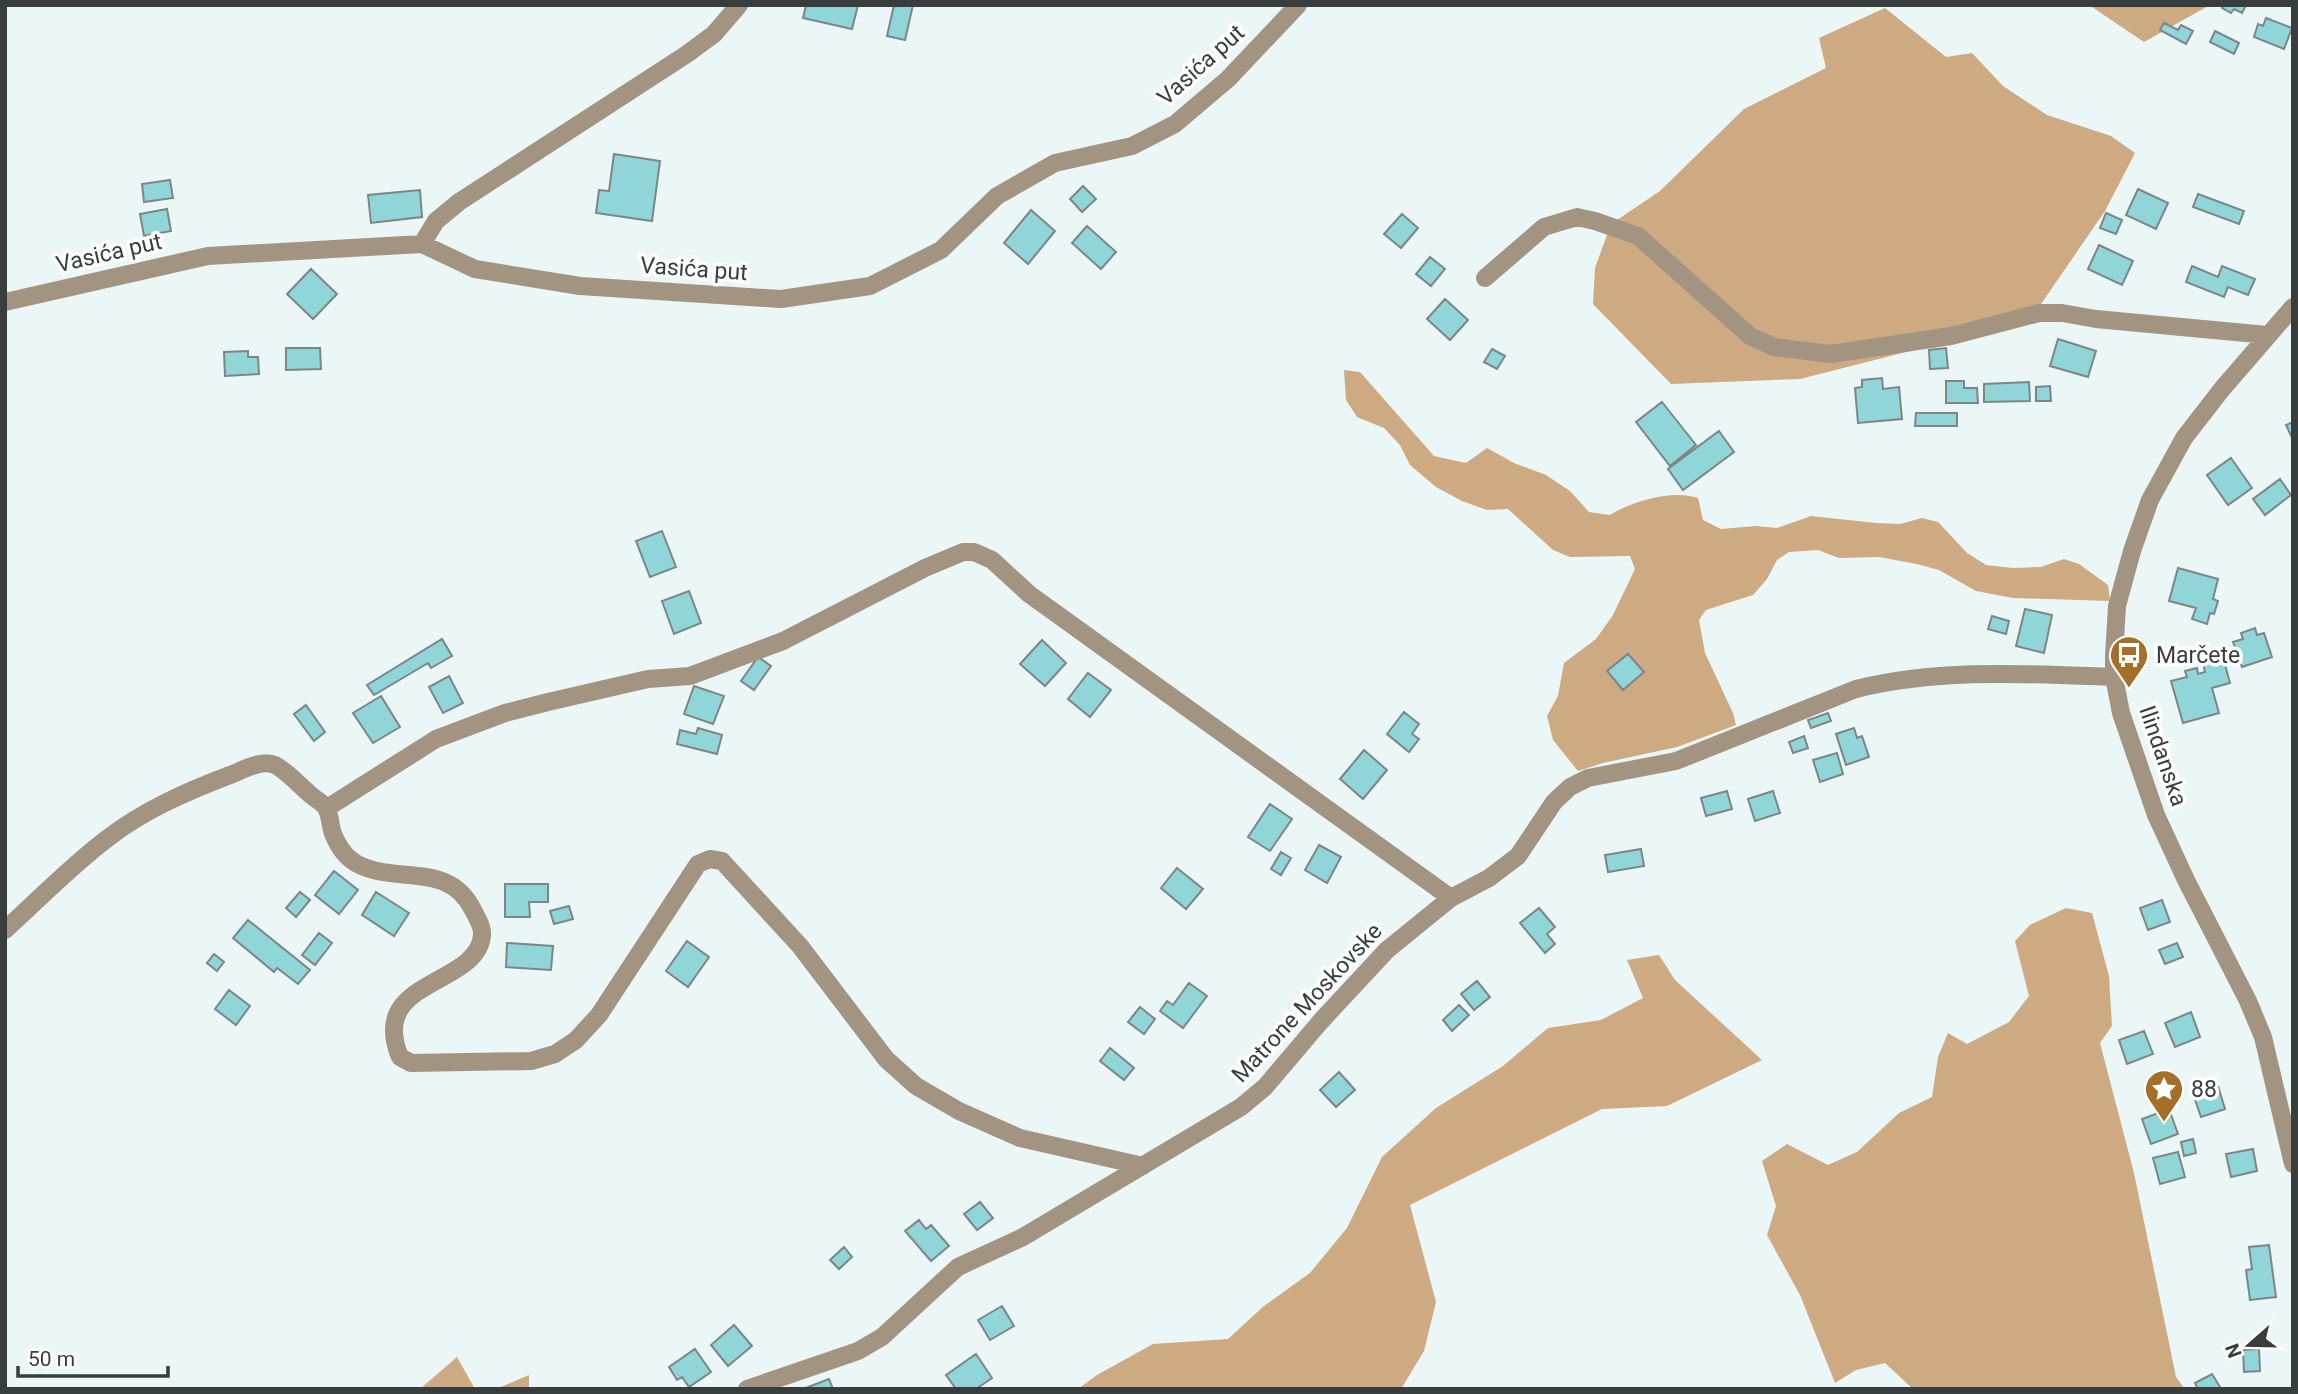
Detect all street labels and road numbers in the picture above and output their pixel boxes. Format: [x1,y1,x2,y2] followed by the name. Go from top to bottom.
[1152,19,1250,111] street label: Vasića put
[54,228,164,278] street label: Vasića put
[639,252,749,286] street label: Vasića put
[2133,702,2193,810] street label: Ilindanska
[1226,918,1388,1088] street label: Matrone Moskovske

